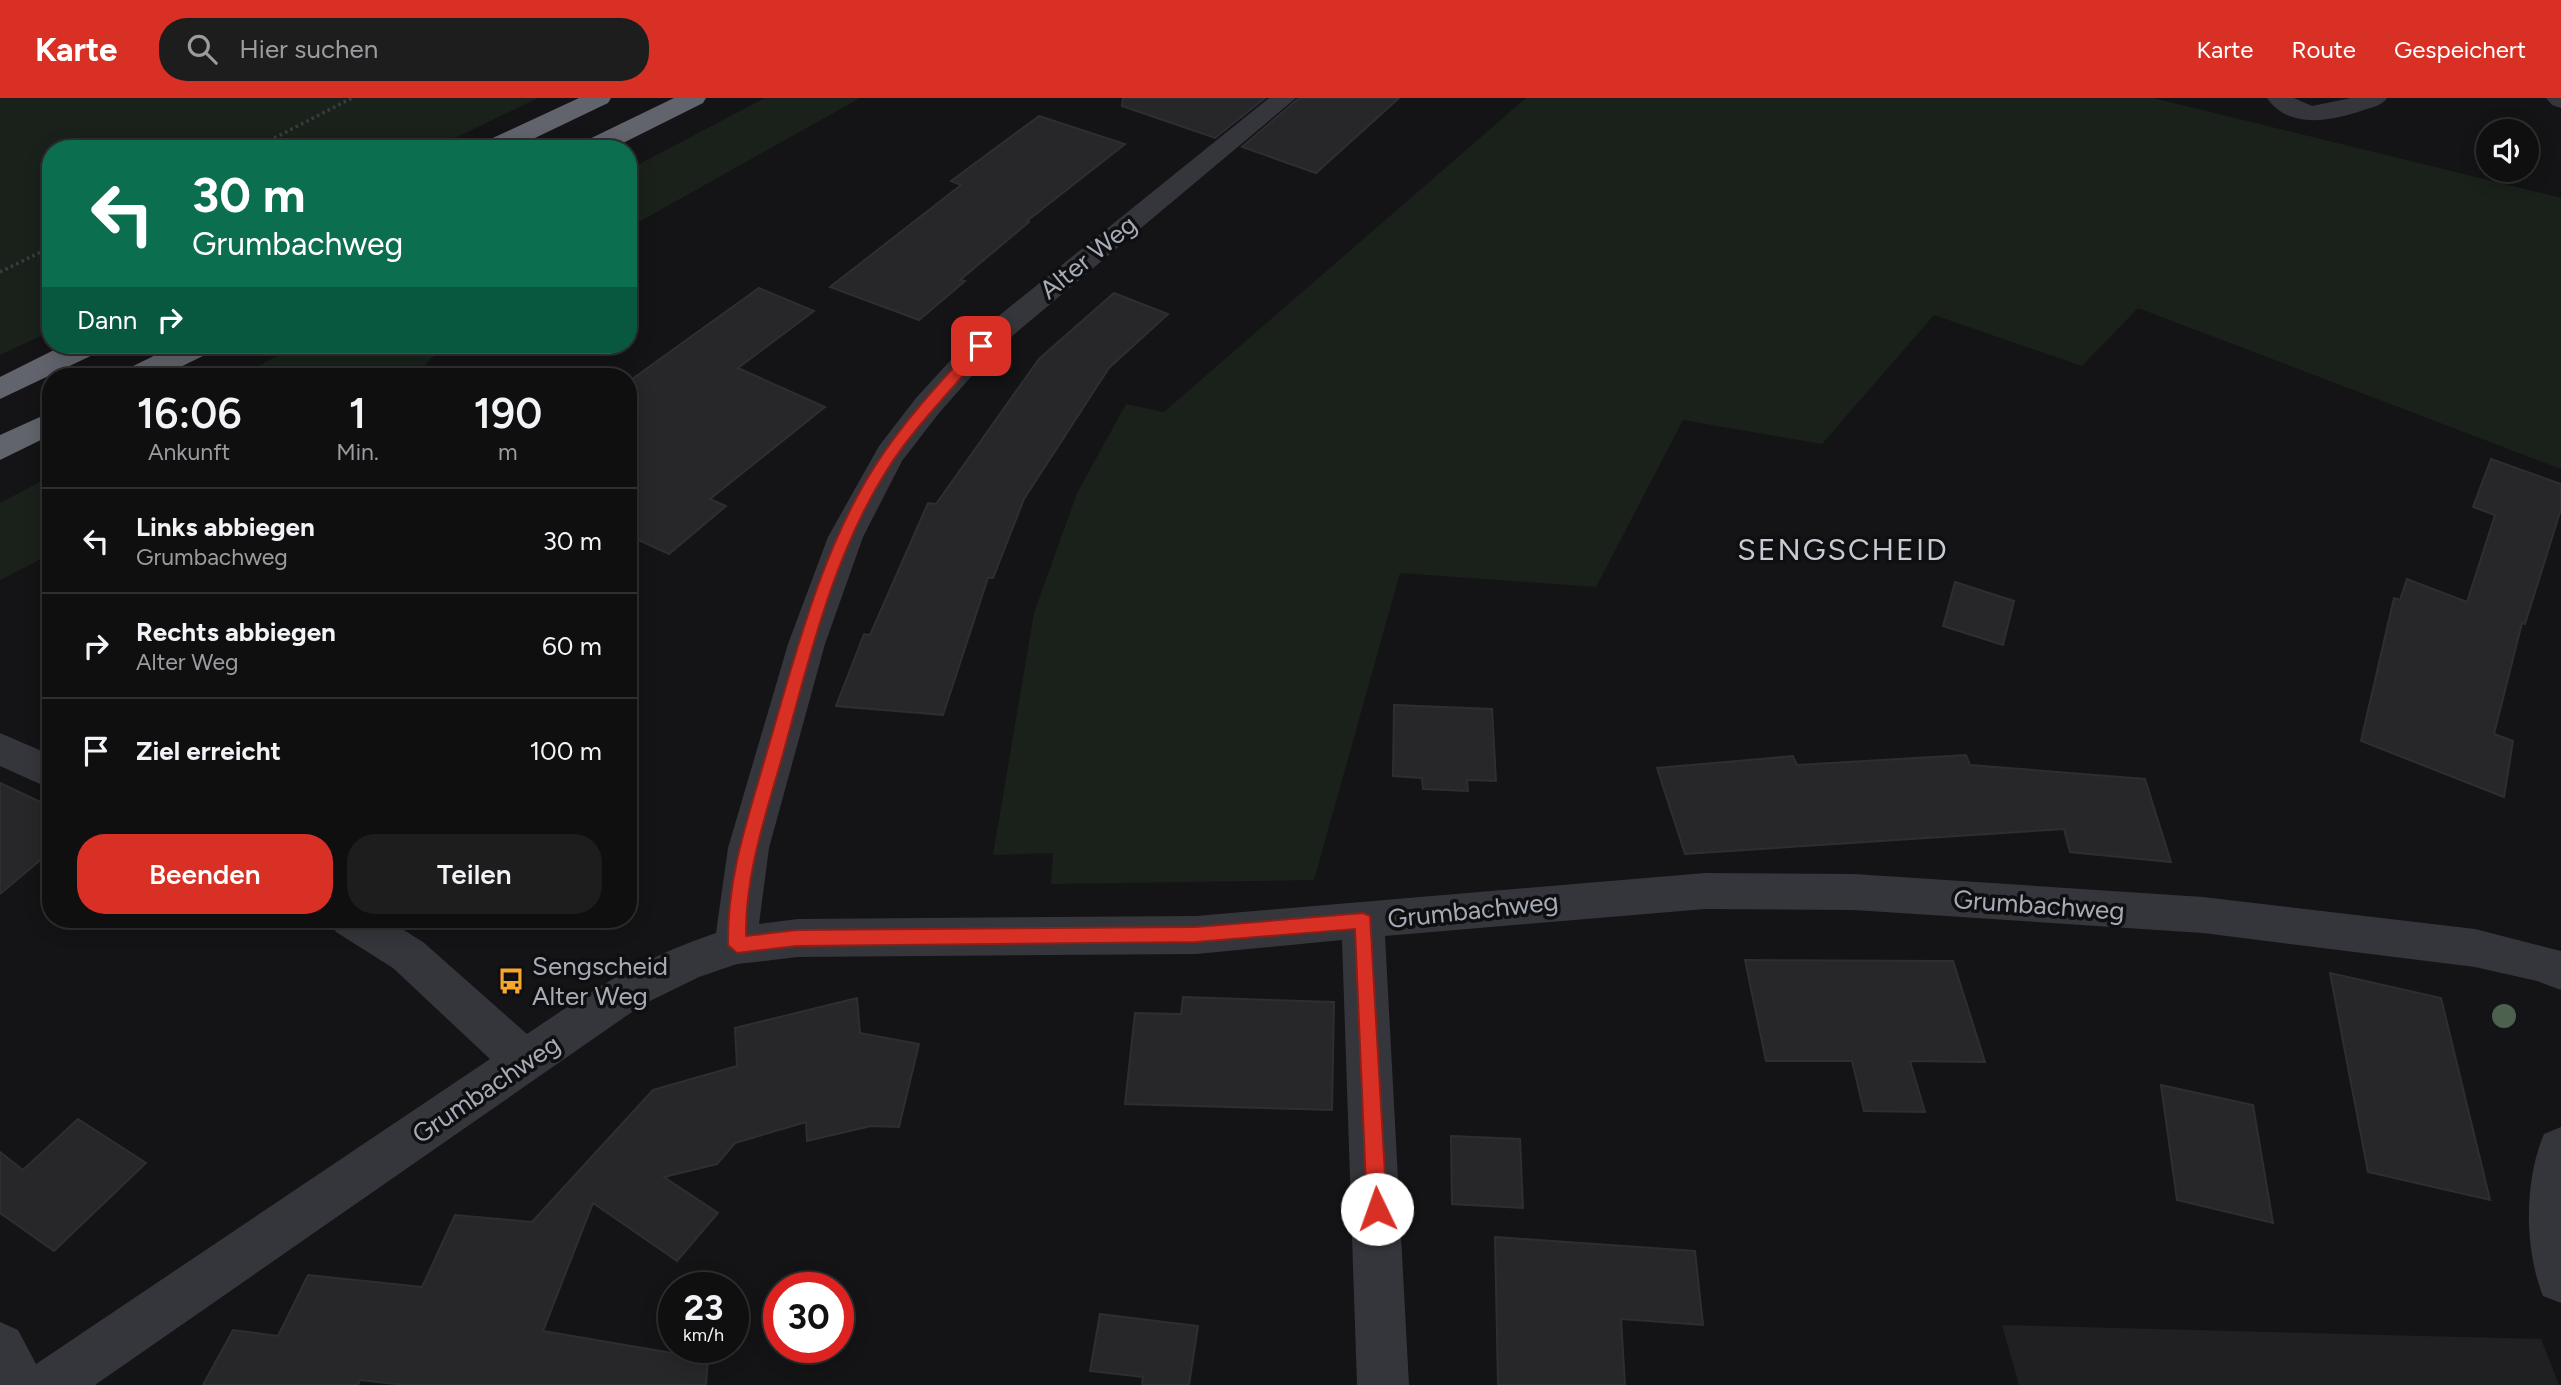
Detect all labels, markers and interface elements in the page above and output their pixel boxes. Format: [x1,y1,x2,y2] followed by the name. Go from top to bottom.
[159,18,649,81] search box
[35,30,117,69] text: Karte
[183,30,221,68] icon: search
[239,33,378,65] text: Hier suchen
[2197,35,2253,64] text: Karte
[2291,35,2356,64] text: Route
[2394,35,2526,64] text: Gespeichert
[2476,119,2539,182] map controls
[2476,119,2539,182] button: sound
[192,165,305,224] text: 30 m
[77,168,168,259] icon: left
[1033,208,1143,306] street label: Alter Weg
[192,225,403,263] text: Grumbachweg
[151,301,189,339] icon: right
[77,304,137,336] text: Dann
[951,316,1011,376] pin
[962,327,1000,365] icon: arrive
[137,388,242,439] text: 16:06
[349,388,366,439] text: 1
[473,388,542,439] text: 190
[148,438,230,466] text: Ankunft
[336,438,379,466] text: Min.
[498,438,518,466] text: m
[136,511,315,543] text: Links abbiegen
[77,522,115,560] icon: left
[543,525,602,557] text: 30 m
[1737,531,1949,568] district label: SENGSCHEID
[136,543,288,571] text: Grumbachweg
[136,616,336,648] text: Rechts abbiegen
[77,627,115,665] icon: right
[542,630,602,662] text: 60 m
[136,648,238,676] text: Alter Weg
[77,732,115,770] icon: arrive
[136,735,281,767] text: Ziel erreicht
[529,735,602,767] text: 100 m
[77,834,333,914] button: Beenden
[347,834,602,914] button: Teilen
[1952,883,2126,927] street label: Grumbachweg
[1386,885,1560,935] street label: Grumbachweg
[532,950,668,1012] place label: Sengscheid Alter Weg
[496,966,526,996] bus stop icon: Sengscheid Alter Weg
[406,1028,566,1150] street label: Grumbachweg
[1340,1172,1414,1246] position arrow
[763,1272,854,1363] speed limit sign: 30
[684,1287,723,1329] text: 23
[683,1324,724,1346] text: km/h

